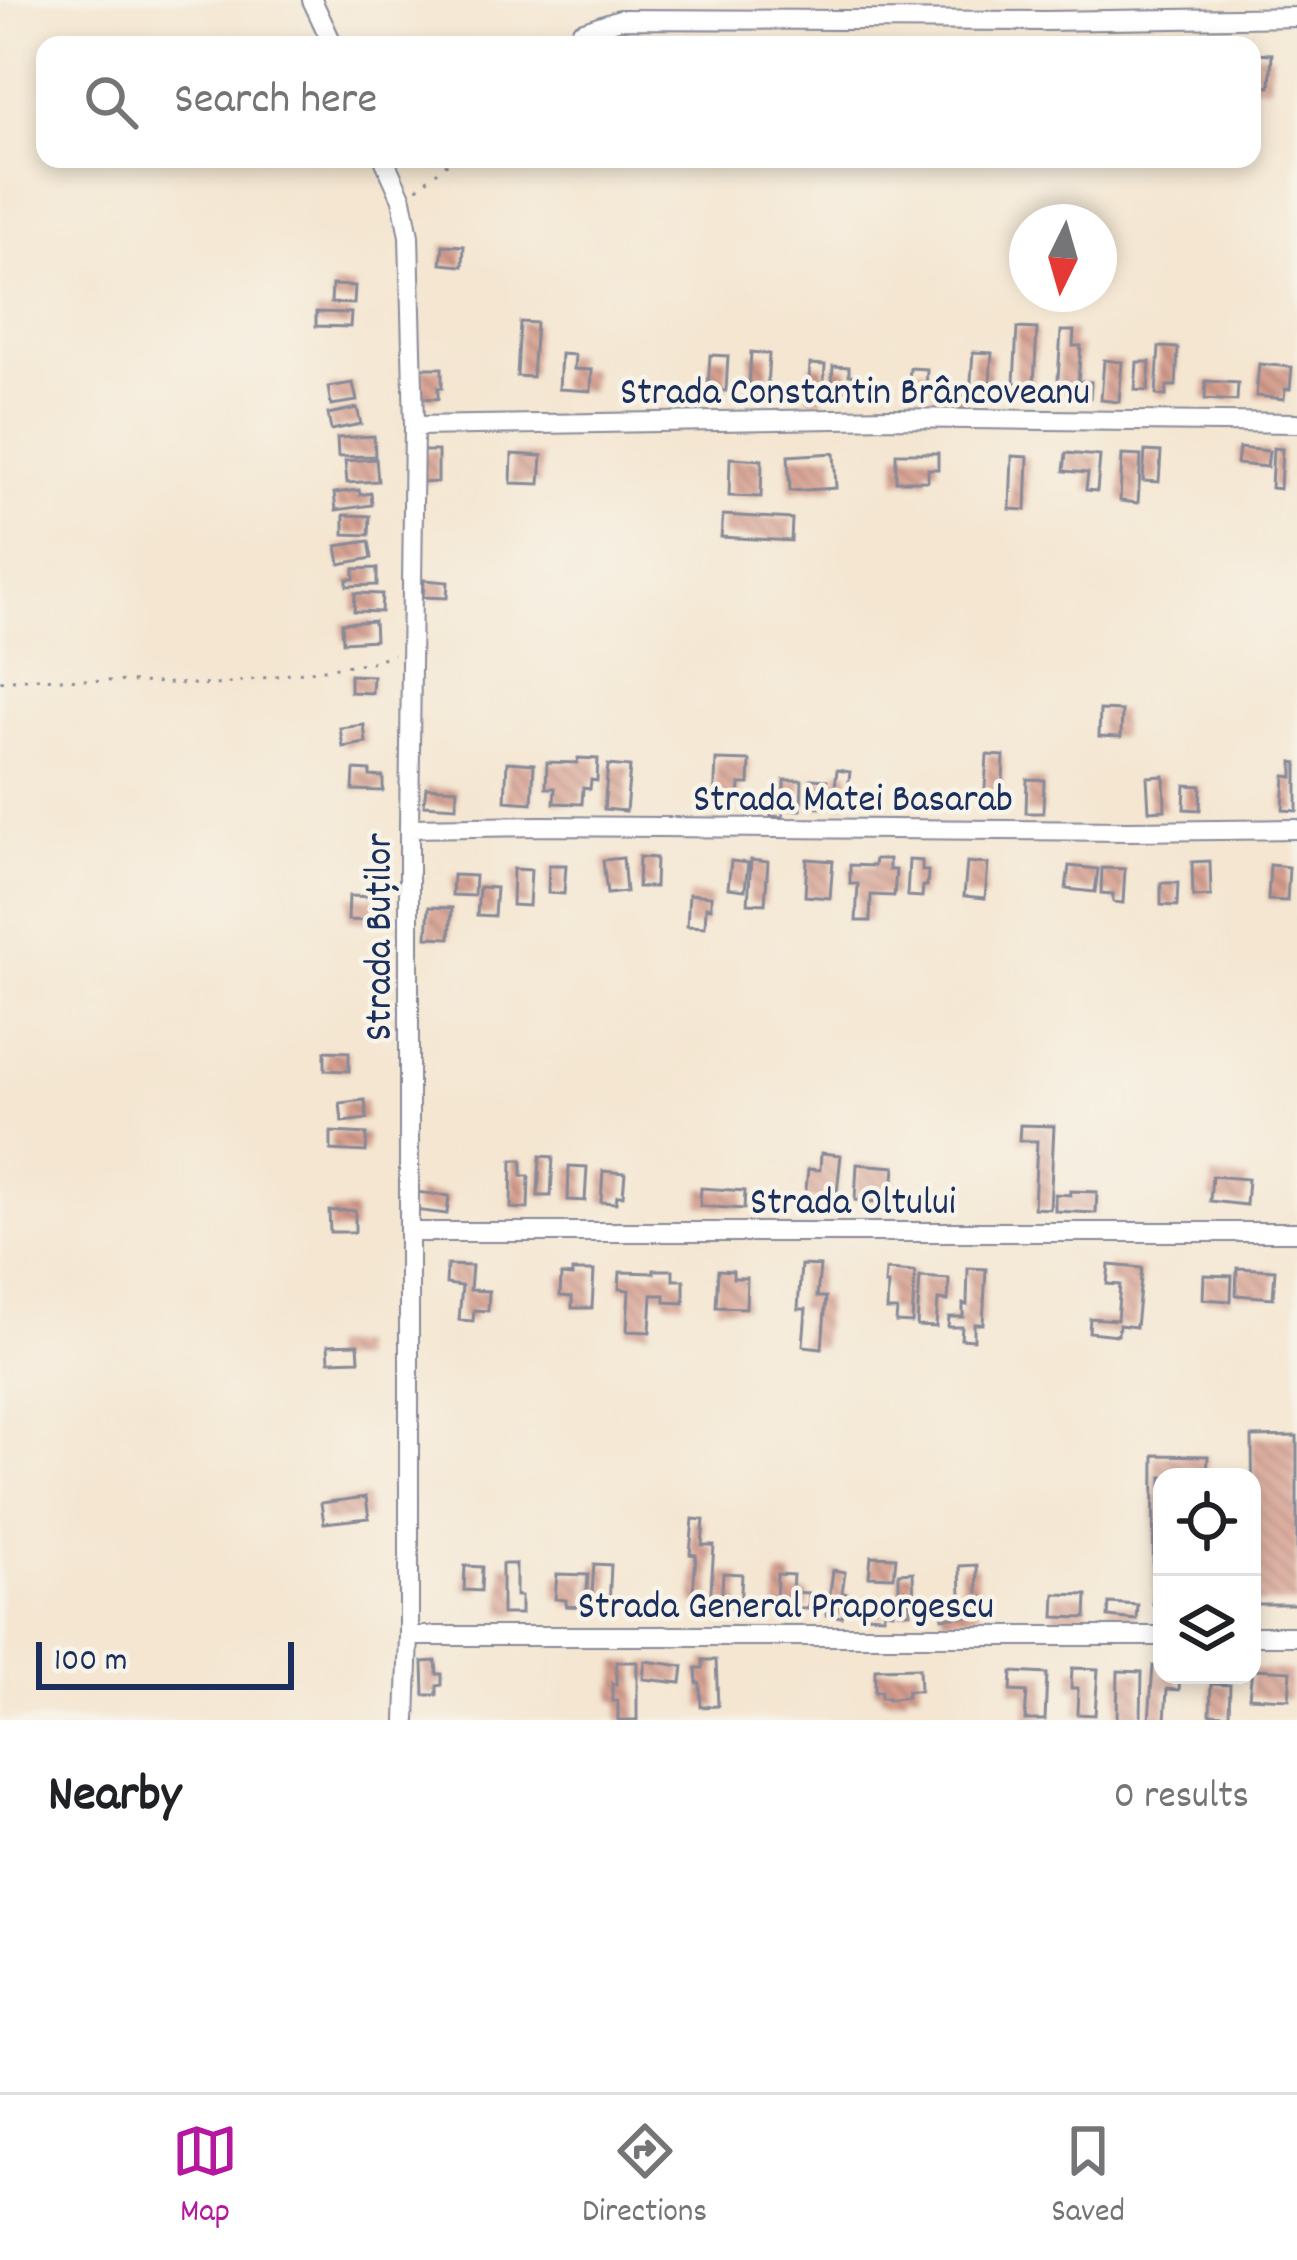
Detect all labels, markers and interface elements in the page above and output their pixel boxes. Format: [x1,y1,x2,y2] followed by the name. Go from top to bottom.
[36,36,1261,168] search box
[78,69,144,135] icon: search
[174,70,377,134] text: Search here
[1009,204,1117,312] north arrow
[620,368,1090,423] street label: Strada Constantin Brâncoveanu
[693,775,1013,830] street label: Strada Matei Basarab
[355,833,410,1041] street label: Strada Buților
[750,1178,956,1233] street label: Strada Oltului
[1153,1468,1261,1684] map controls
[1153,1468,1261,1576] button: locate
[1153,1576,1261,1684] button: layers
[578,1582,994,1637] street label: Strada General Praporgescu
[36,1636,294,1689] scale bar
[54,1639,127,1686] text: 100 m
[48,1762,181,1834] text: Nearby
[1114,1771,1249,1826] text: 0 results
[172,2118,238,2237] tab: Map
[582,2118,707,2237] tab: Directions
[1051,2118,1125,2237] tab: Saved

